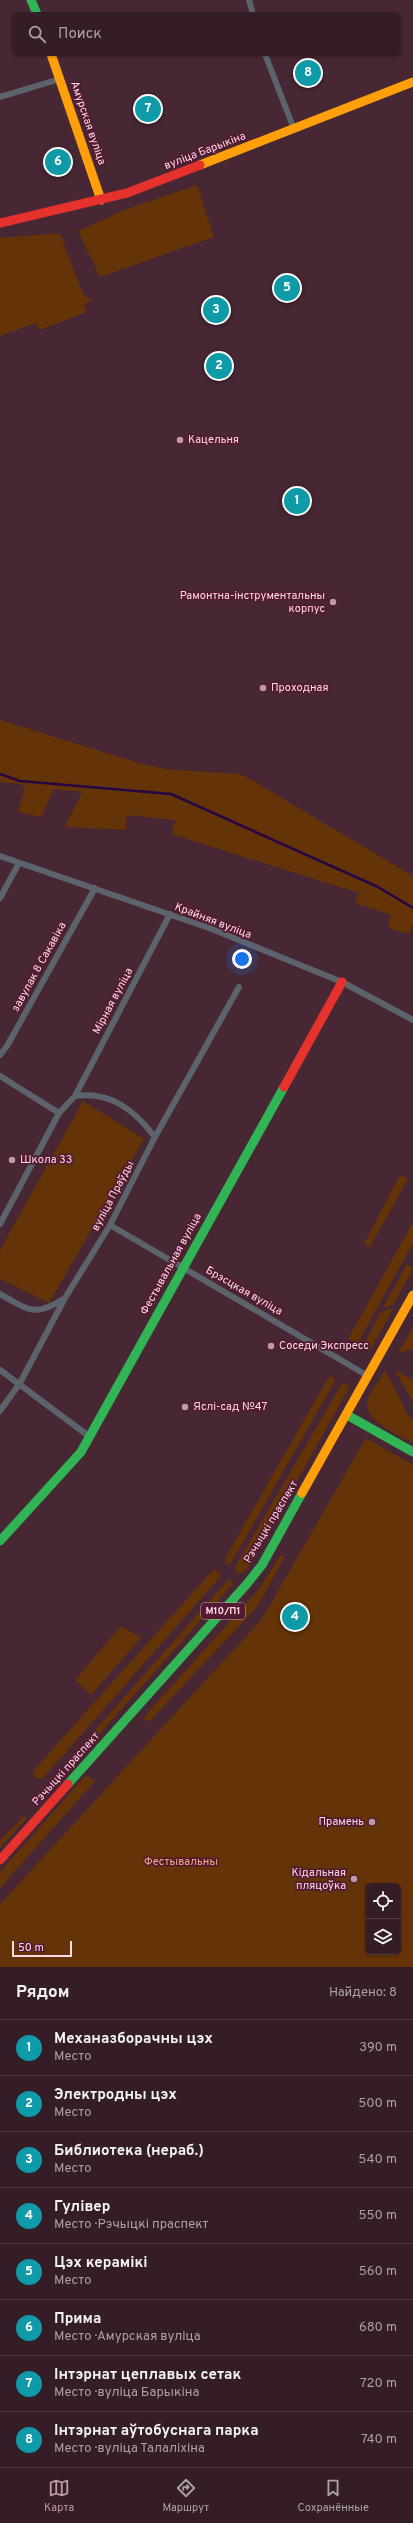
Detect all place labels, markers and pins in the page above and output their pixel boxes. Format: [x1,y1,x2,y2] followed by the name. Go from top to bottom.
[295,58,321,88] pin: 8
[135,94,161,124] pin: 7
[45,147,71,177] pin: 6
[274,273,300,303] pin: 5
[203,295,229,325] pin: 3
[206,351,232,381] pin: 2
[188,433,239,447] place label: Кацельня
[175,435,185,445] marker: Кацельня
[284,486,310,516] pin: 1
[180,589,325,616] place label: Рамонтна-інструментальны корпус
[328,597,338,607] marker: Рамонтна-інструментальны корпус
[271,681,329,695] place label: Проходная
[258,683,268,693] marker: Проходная
[20,1153,72,1167] place label: Школа 33
[7,1155,17,1165] marker: Школа 33
[279,1339,369,1353] place label: Соседи Экспресс
[266,1341,276,1351] marker: Соседи Экспресс
[193,1400,267,1414] place label: Яслі-сад №47
[180,1402,190,1412] marker: Яслі-сад №47
[282,1602,308,1632] pin: 4
[319,1815,364,1829] place label: Прамень
[367,1817,377,1827] marker: Прамень
[292,1866,346,1893] place label: Кідальная пляцоўка
[349,1874,359,1884] marker: Кідальная пляцоўка

